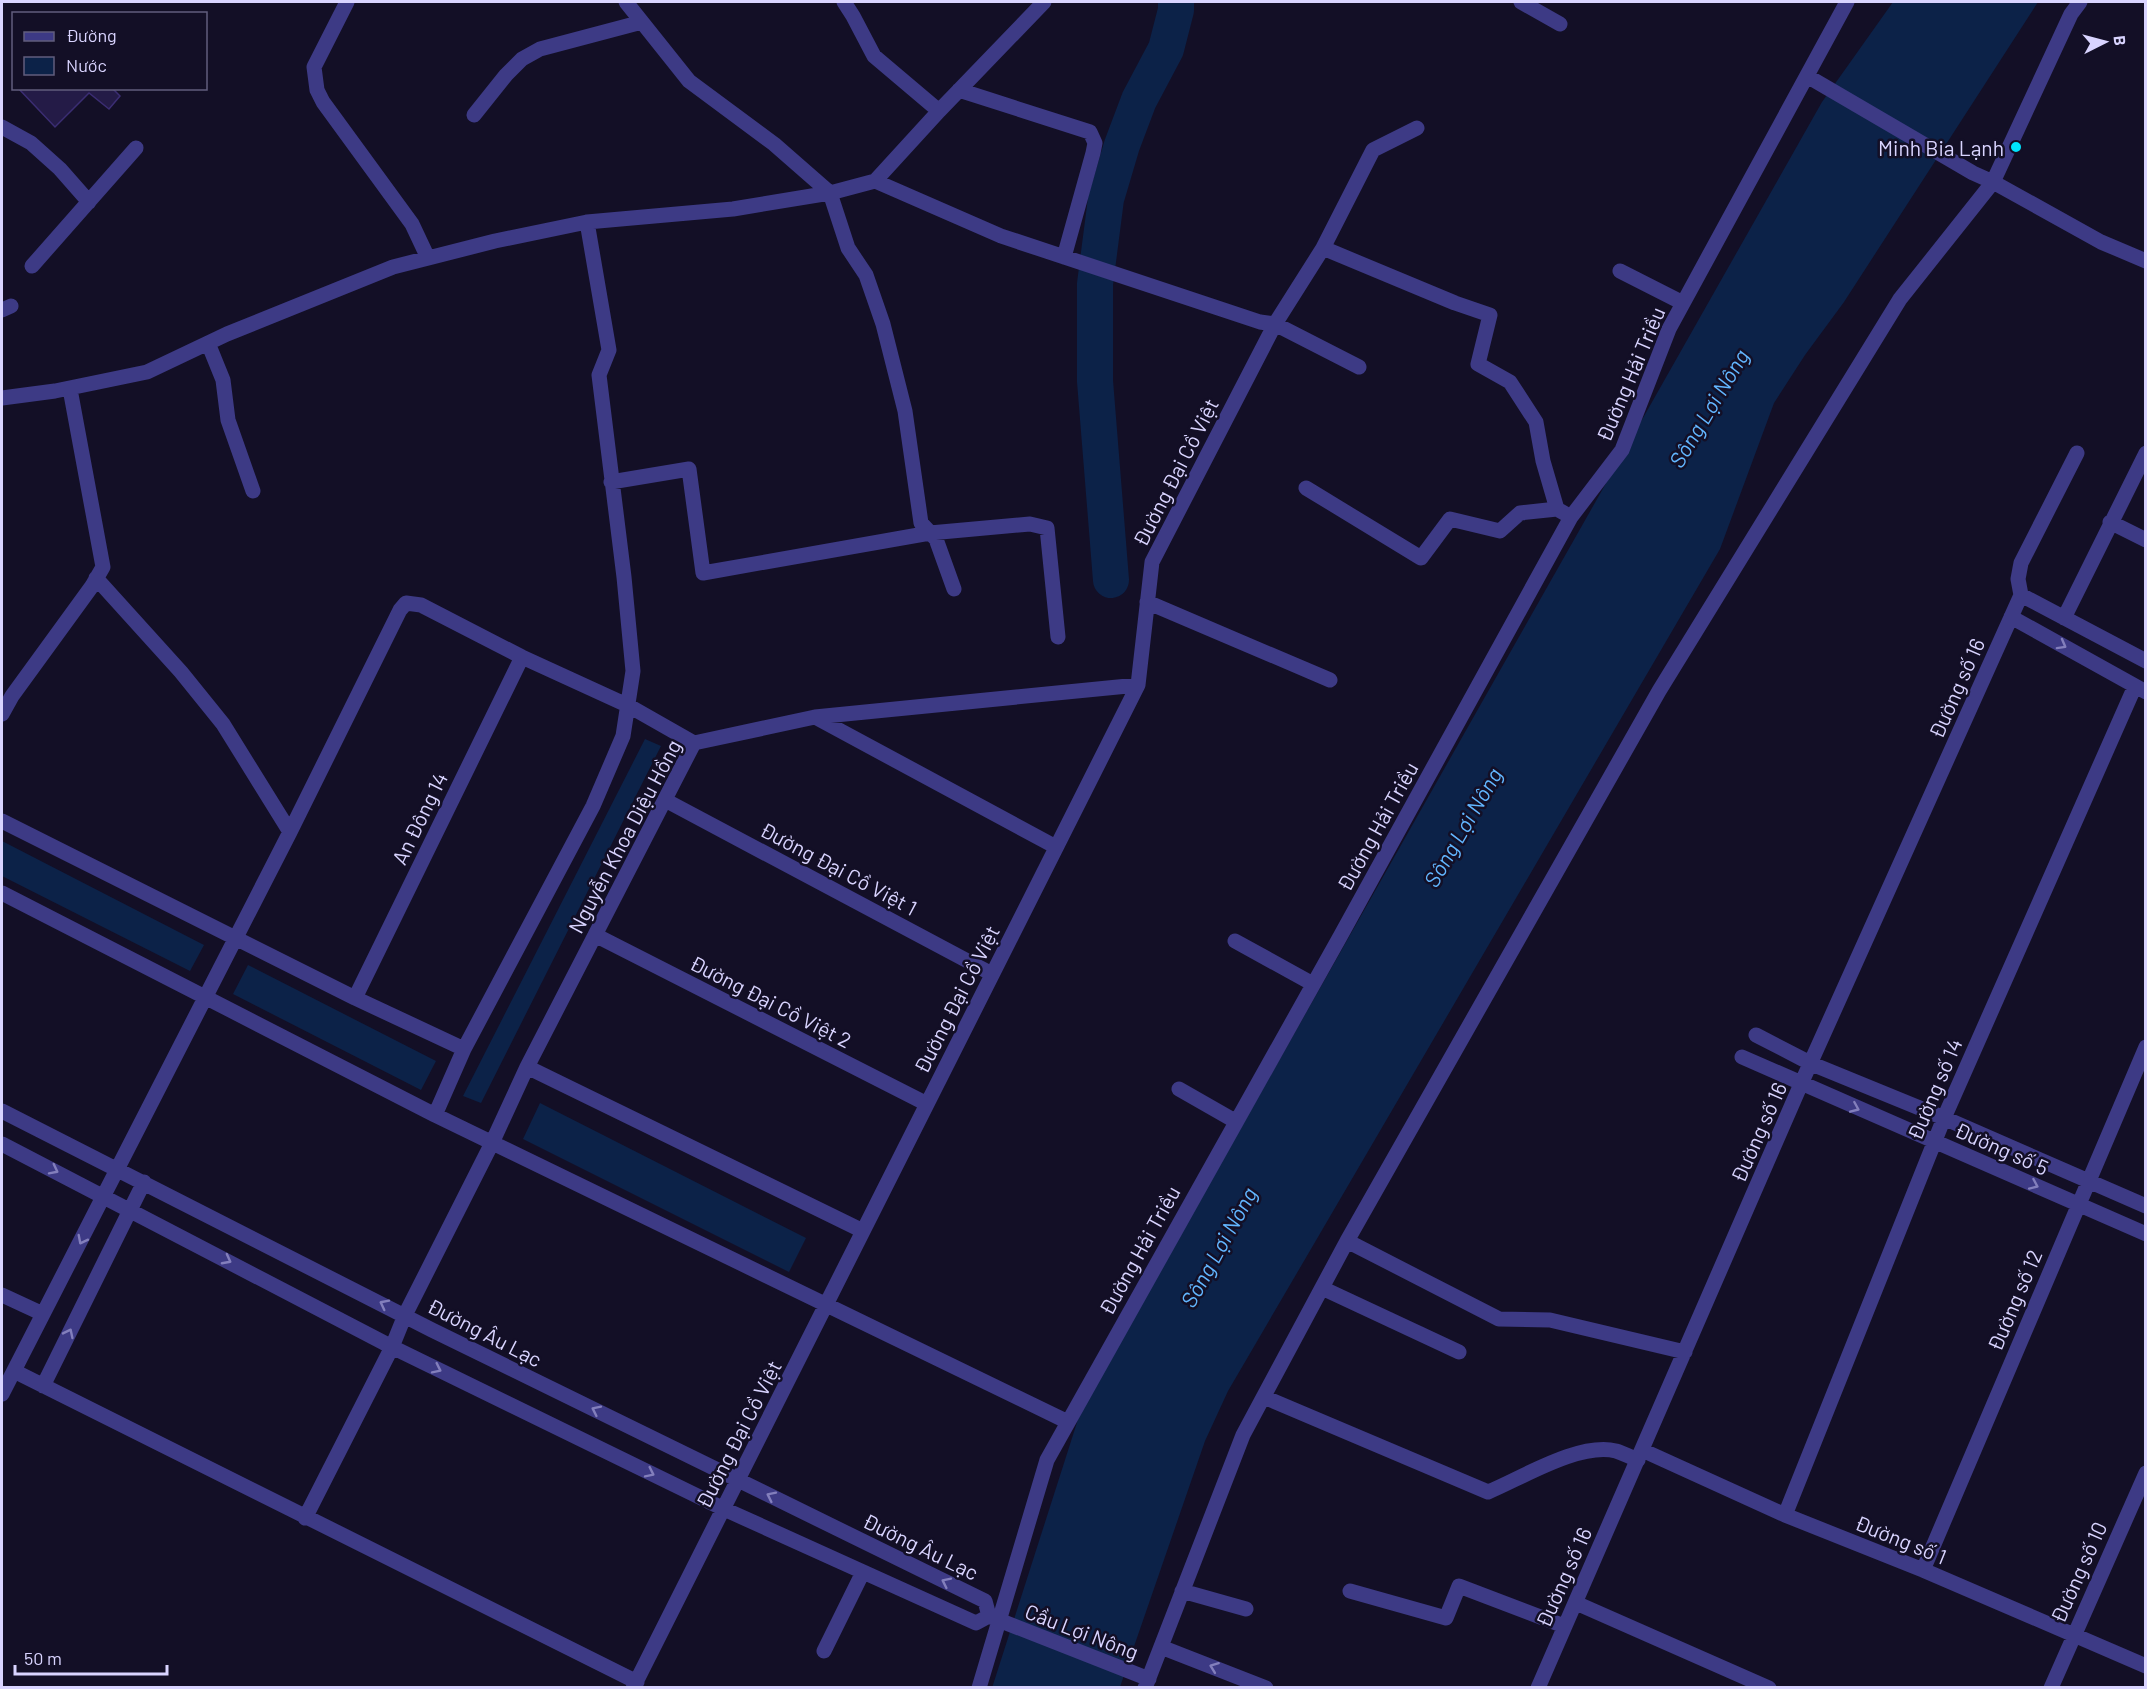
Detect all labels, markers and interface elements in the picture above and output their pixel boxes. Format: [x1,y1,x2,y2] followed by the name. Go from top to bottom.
[12,12,207,90] legend
[2075,12,2135,72] north arrow
[66,24,117,46] text: Đường
[2110,34,2130,46] text: B
[66,54,107,76] text: Nước
[1878,135,2004,160] place label: Minh Bia Lạnh
[2009,140,2023,154] marker: Minh Bia Lạnh
[1590,303,1670,445] street label: Đường Hải Triều
[1663,344,1753,472] water label: Sông Lợi Nông
[1127,394,1223,550] street label: Đường Đại Cồ Việt
[1923,634,1989,742] street label: Đường số 16
[2056,638,2066,650] one-way arrow
[562,735,686,937] street label: Nguyễn Khoa Diệu Hồng
[1331,757,1423,895] street label: Đường Hải Triều
[1417,763,1507,891] water label: Sông Lợi Nông
[386,768,452,868] street label: An Đông 14
[756,816,922,920] street label: Đường Đại Cồ Việt 1
[908,921,1004,1077] street label: Đường Đại Cồ Việt
[686,949,856,1053] street label: Đường Đại Cồ Việt 2
[1901,1034,1967,1144] street label: Đường số 14
[1725,1078,1791,1186] street label: Đường số 16
[1849,1100,1860,1112] one-way arrow
[1951,1116,2053,1180] street label: Đường số 5
[47,1163,58,1174] one-way arrow
[2028,1178,2039,1190] one-way arrow
[1093,1181,1185,1319] street label: Đường Hải Triều
[1174,1182,1262,1312] water label: Sông Lợi Nông
[77,1233,89,1244] one-way arrow
[1981,1246,2047,1354] street label: Đường số 12
[220,1253,231,1264] one-way arrow
[424,1292,546,1372] street label: Đường Âu Lạc
[380,1300,391,1311] one-way arrow
[61,1329,73,1340] one-way arrow
[690,1356,786,1512] street label: Đường Đại Cồ Việt
[431,1362,442,1373] one-way arrow
[592,1406,603,1417] one-way arrow
[644,1466,655,1477] one-way arrow
[767,1491,778,1503] one-way arrow
[859,1507,983,1585] street label: Đường Âu Lạc
[1852,1509,1950,1569] street label: Đường số 1
[2045,1518,2111,1626] street label: Đường số 10
[1530,1523,1596,1631] street label: Đường số 16
[942,1578,953,1589] one-way arrow
[1022,1598,1142,1664] street label: Cầu Lợi Nông
[15,1638,166,1676] scale bar
[24,1647,62,1669] text: 50 m
[1209,1662,1219,1675] one-way arrow

